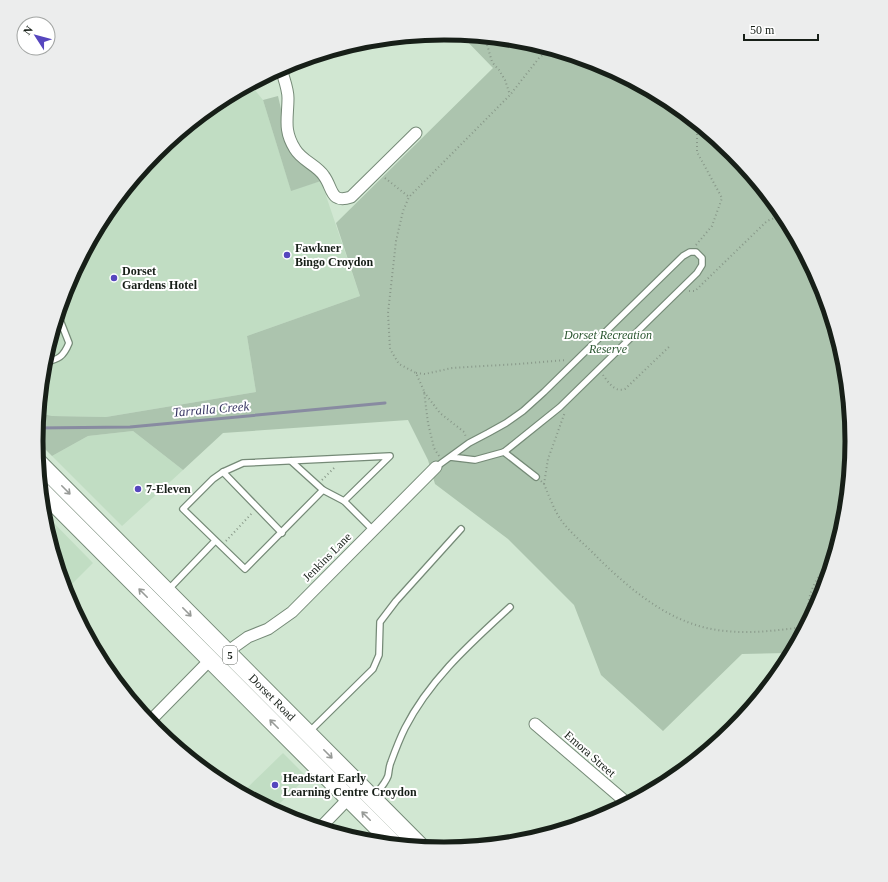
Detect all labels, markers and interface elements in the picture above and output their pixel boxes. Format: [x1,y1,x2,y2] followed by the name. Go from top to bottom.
[16,16,56,56] north arrow
[744,16,818,42] scale bar
[21,23,35,37] text: N
[750,23,775,37] text: 50 m
[295,241,373,269] place label: Fawkner Bingo Croydon
[282,250,292,260] marker: Fawkner Bingo Croydon
[122,264,198,292] place label: Dorset Gardens Hotel
[109,273,119,283] marker: Dorset Gardens Hotel
[563,328,652,356] park label: Dorset Recreation Reserve
[172,398,250,420] water label: Tarralla Creek
[146,482,191,496] place label: 7-Eleven
[133,484,143,494] marker: 7-Eleven
[61,485,71,495] one-way arrow
[300,530,354,584] street label: Jenkins Lane
[138,588,148,598] one-way arrow
[182,607,192,617] one-way arrow
[223,646,237,664] road number: 5
[246,671,298,724] street label: Dorset Road
[269,720,279,729] one-way arrow
[562,728,619,780] street label: Emora Street
[323,749,333,759] one-way arrow
[283,771,417,799] place label: Headstart Early Learning Centre Croydon
[270,780,280,790] marker: Headstart Early Learning Centre Croydon
[361,811,371,821] one-way arrow

